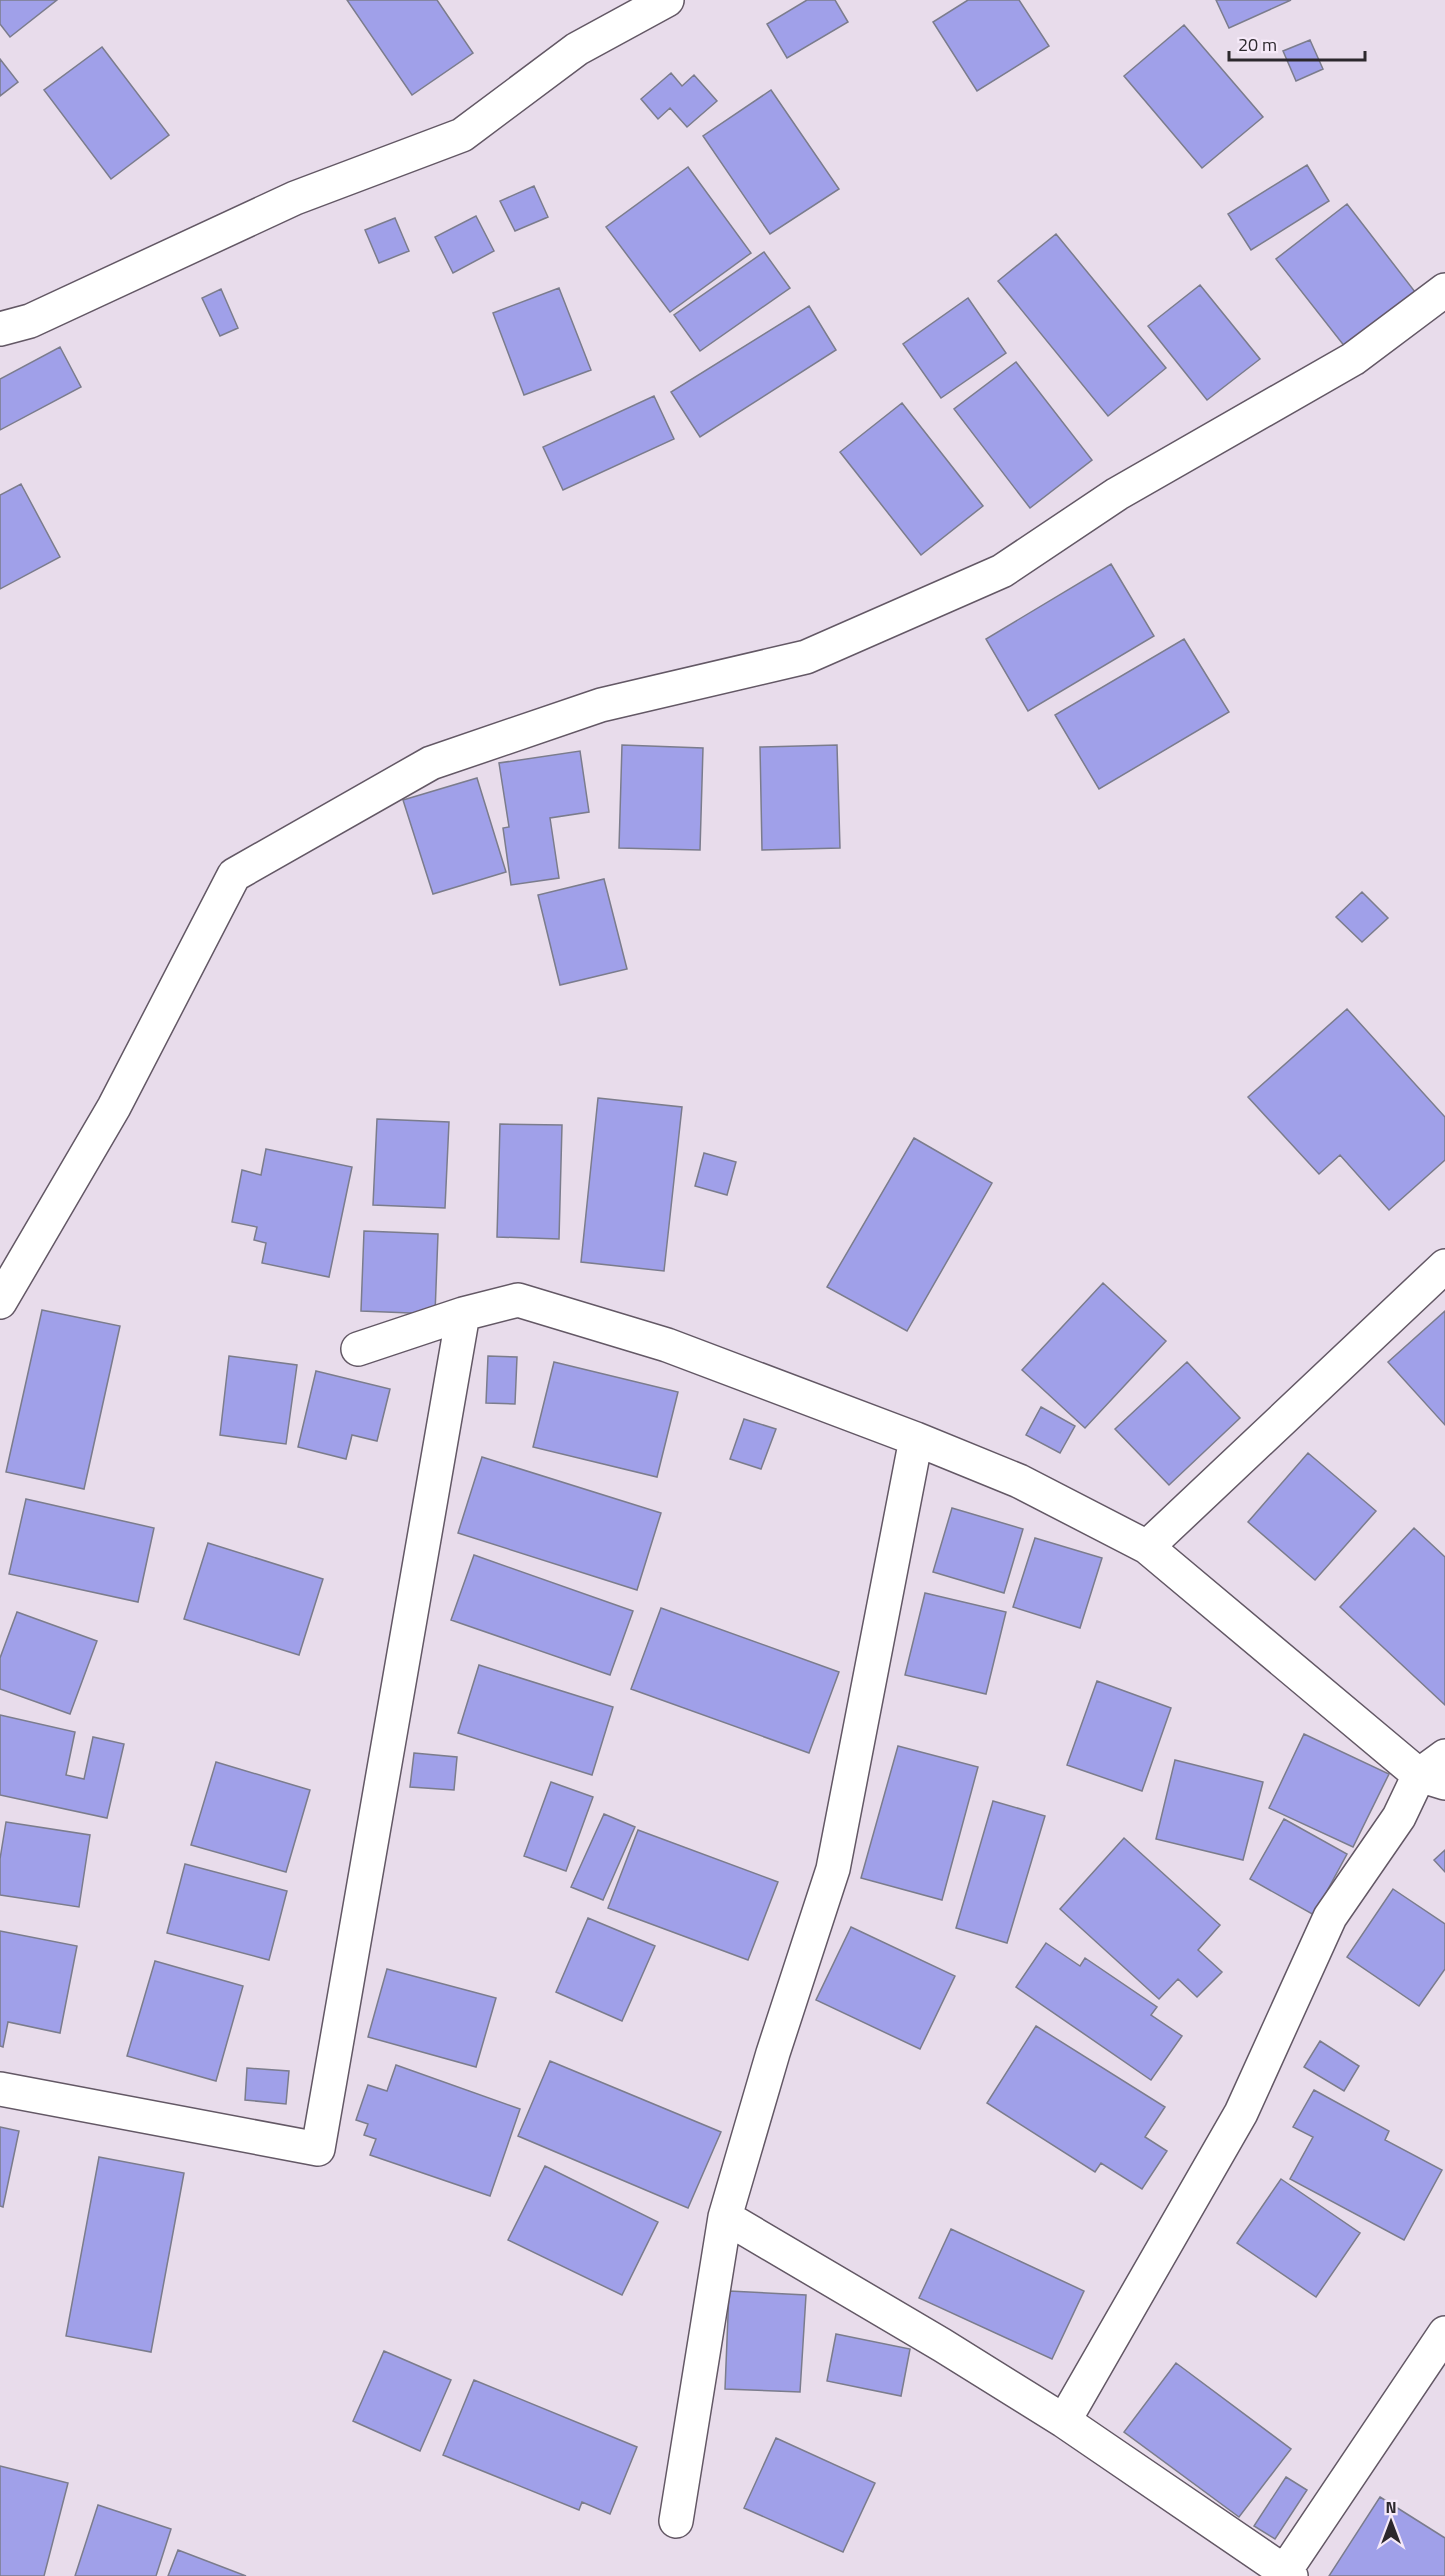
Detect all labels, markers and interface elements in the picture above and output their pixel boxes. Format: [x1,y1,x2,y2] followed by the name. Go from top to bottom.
[1229,24,1366,62] scale bar
[1238,31,1277,58] text: 20 m
[1361,2492,1421,2552] north arrow
[1385,2495,1397,2519] text: N

